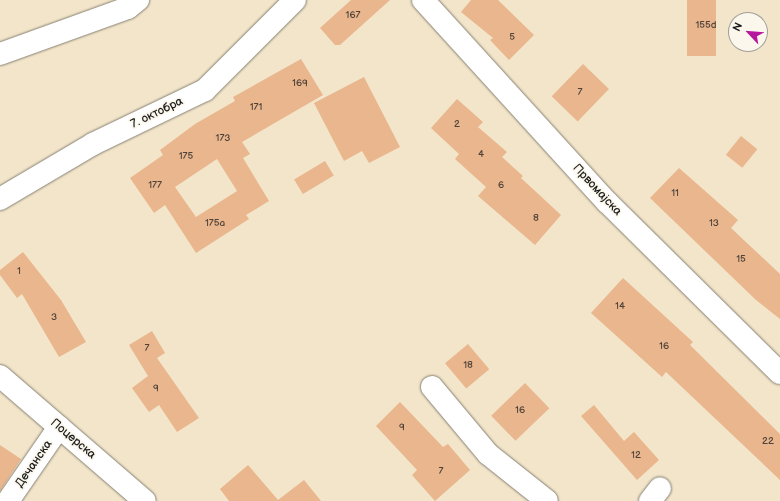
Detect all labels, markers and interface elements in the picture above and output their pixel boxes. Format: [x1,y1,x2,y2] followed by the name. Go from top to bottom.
[346,10,360,22] house number: 167
[728,12,768,52] north arrow
[695,20,717,32] house number: 155d
[730,20,745,34] text: N
[509,32,515,44] house number: 5
[292,78,308,90] house number: 169
[578,87,582,99] house number: 7
[129,94,185,132] street label: 7. октобра
[250,102,262,114] house number: 171
[454,119,460,131] house number: 2
[216,133,230,145] house number: 173
[478,149,484,161] house number: 4
[179,151,193,163] house number: 175
[569,161,625,219] street label: Првомајска
[148,180,162,192] house number: 177
[498,180,504,192] house number: 6
[671,188,679,200] house number: 11
[533,213,539,225] house number: 8
[205,218,225,230] house number: 175a
[709,218,719,230] house number: 13
[736,254,746,266] house number: 15
[17,266,21,278] house number: 1
[615,301,625,313] house number: 14
[51,312,57,324] house number: 3
[659,341,669,353] house number: 16
[145,343,149,355] house number: 7
[463,360,473,372] house number: 18
[153,383,159,395] house number: 9
[515,405,525,417] house number: 16
[47,416,99,462] street label: Поцерска
[399,422,405,434] house number: 9
[762,436,774,448] house number: 22
[12,438,56,490] street label: Дечанска
[631,450,641,462] house number: 12
[439,466,443,478] house number: 7

